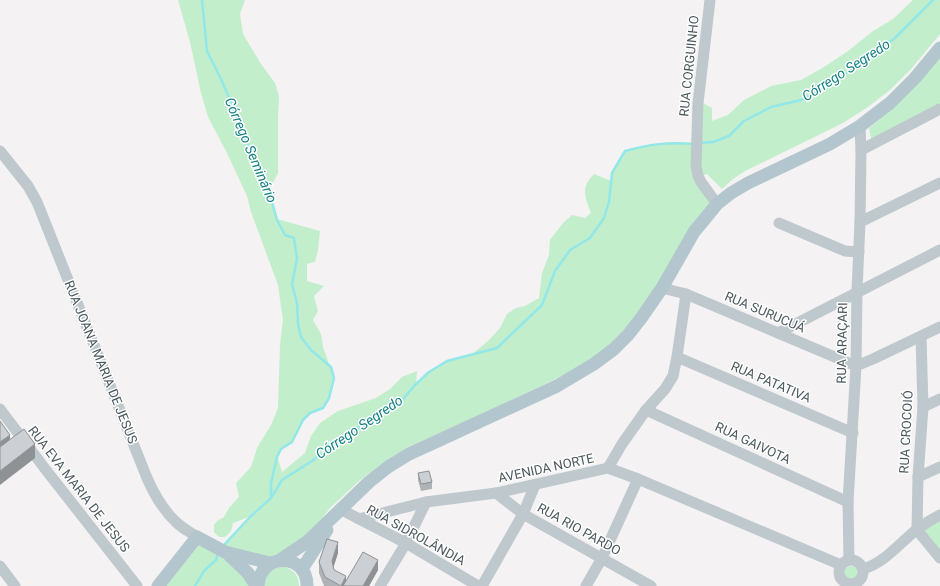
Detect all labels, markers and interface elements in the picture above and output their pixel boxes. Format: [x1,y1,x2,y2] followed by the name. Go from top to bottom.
[676,15,702,117] street label: RUA CORGUINHO
[799,35,893,104] water label: Córrego Segredo
[222,95,280,205] water label: Córrego Seminário
[61,278,141,446] street label: RUA JOANA MARIA DE JESUS
[723,288,808,336] street label: RUA SURUCUÁ
[834,302,850,384] street label: RUA ARAÇARI
[729,358,814,406] street label: RUA PATATIVA
[896,390,916,474] street label: RUA CROCOIÓ
[312,392,406,462] water label: Córrego Segredo
[713,419,794,467] street label: RUA GAIVOTA
[25,423,133,555] street label: RUA EVA MARIA DE JESUS
[497,451,595,485] street label: AVENIDA NORTE
[535,500,623,558] street label: RUA RIO PARDO
[364,502,468,569] street label: RUA SIDROLÂNDIA

